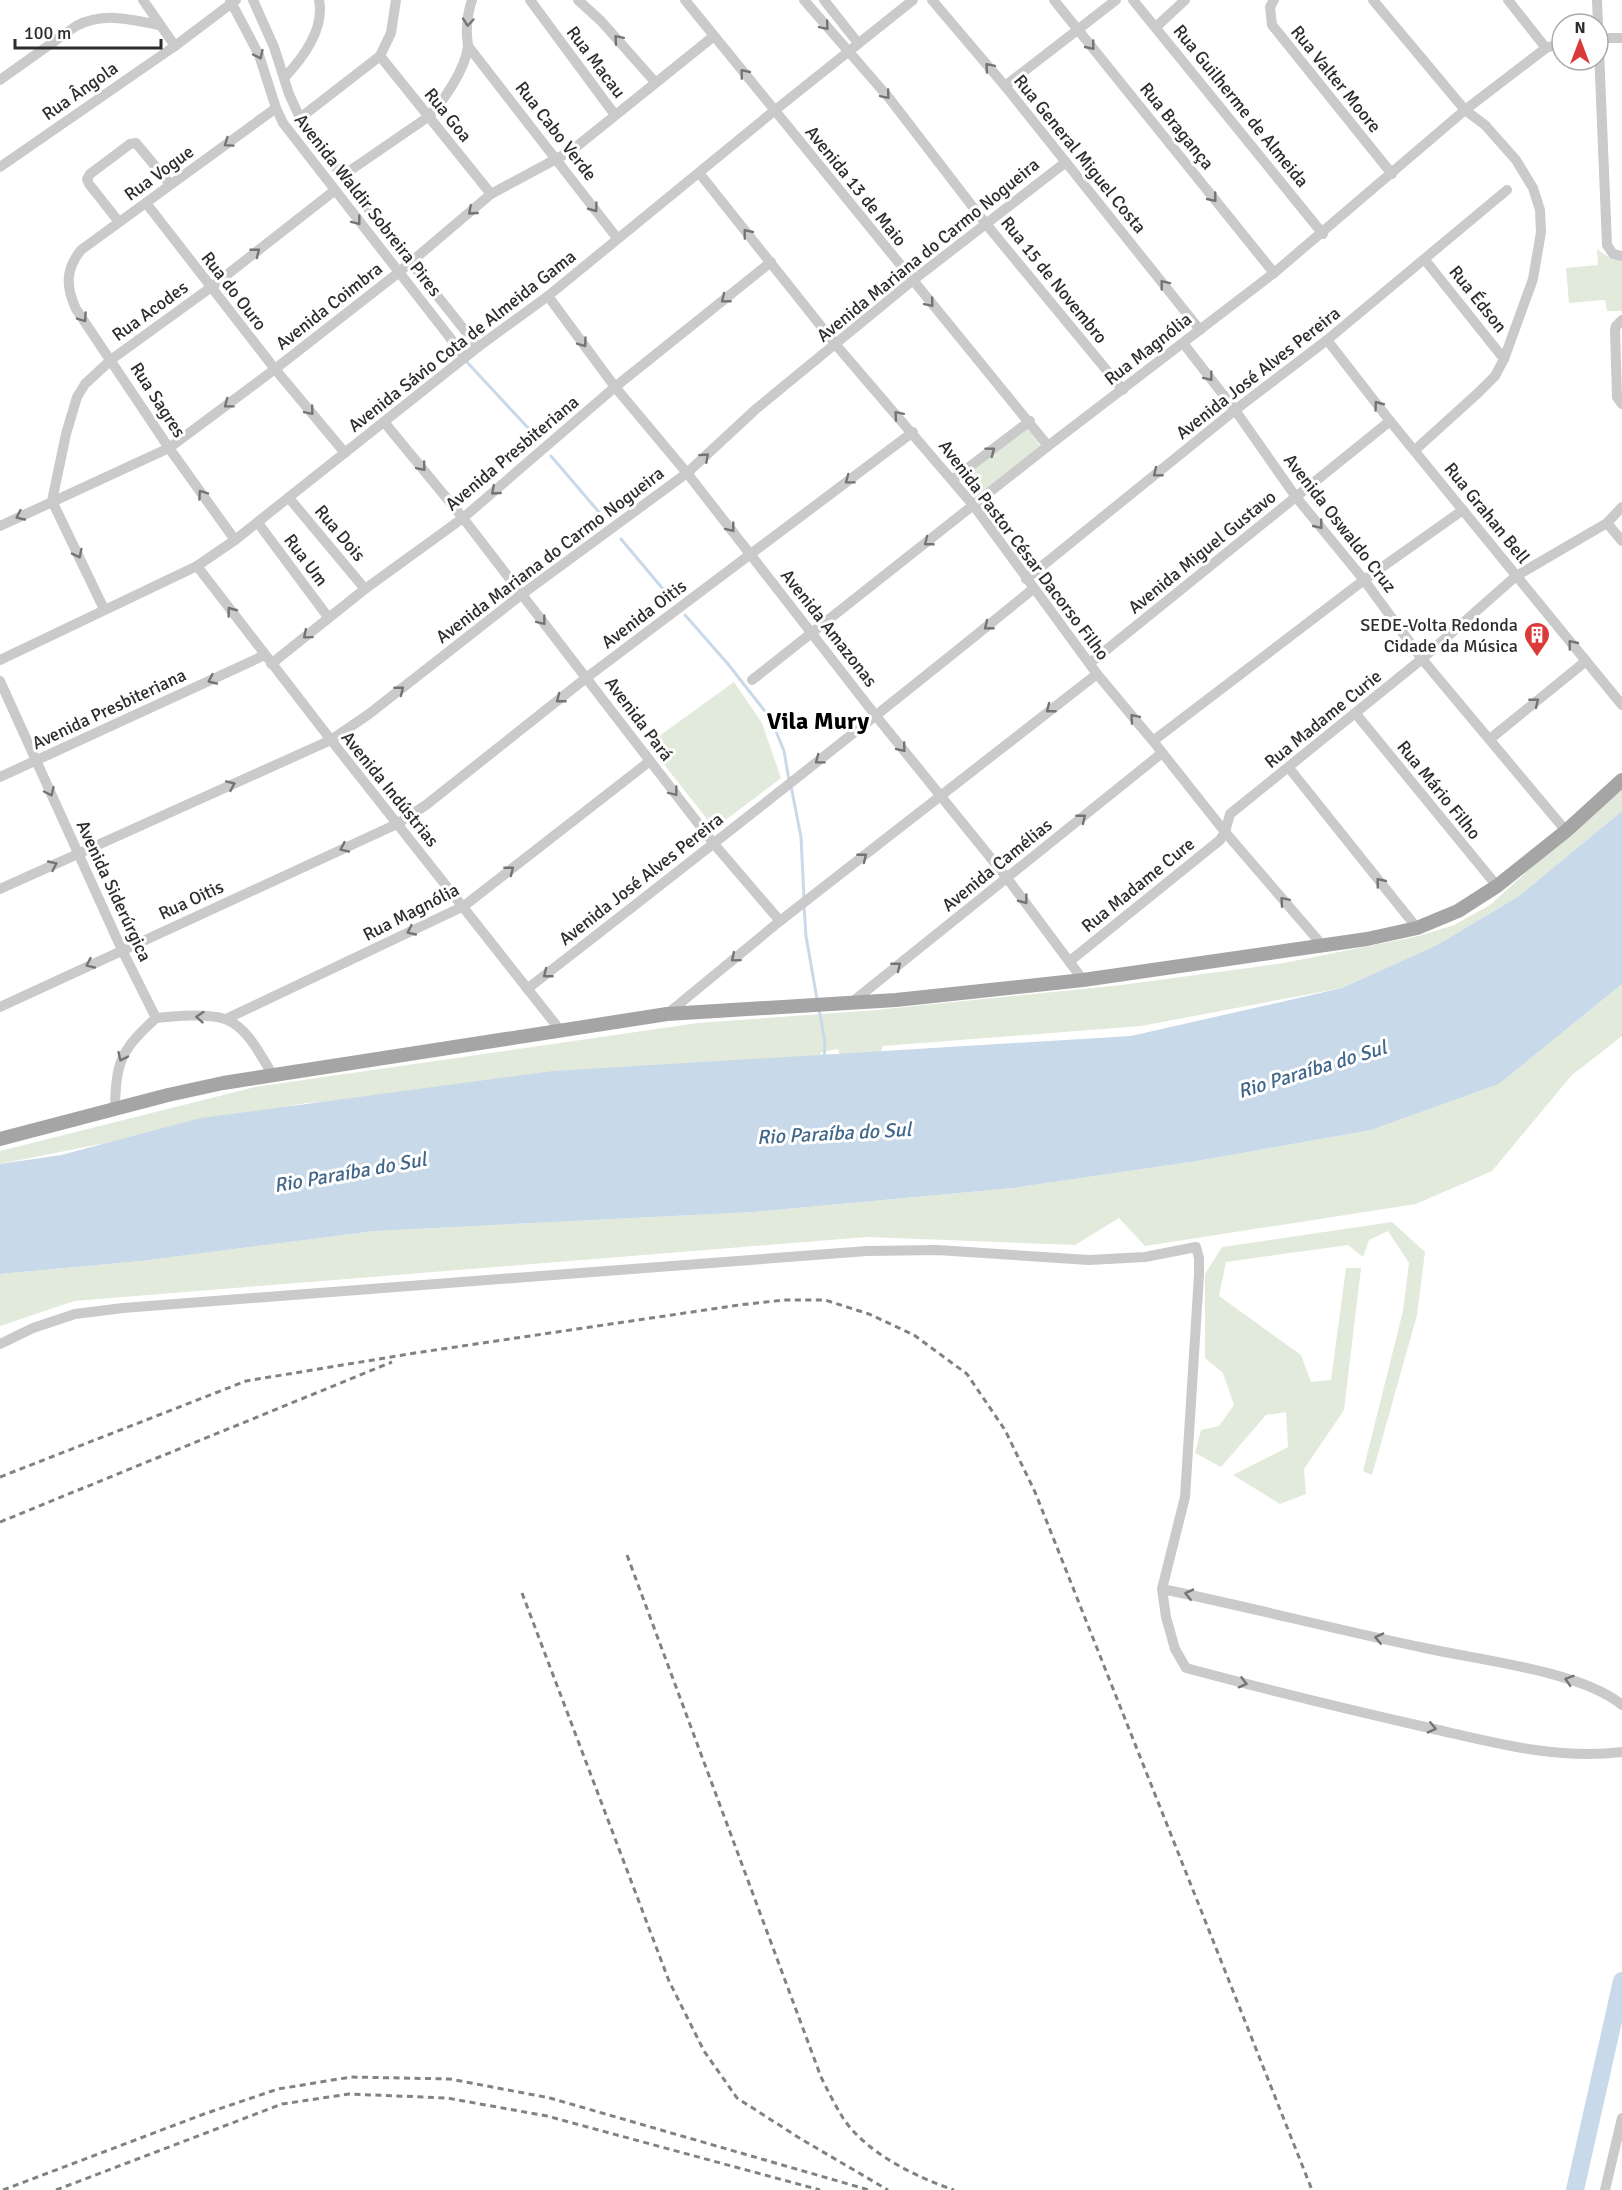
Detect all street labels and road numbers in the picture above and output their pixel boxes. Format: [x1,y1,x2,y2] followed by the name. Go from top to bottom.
[1169,20,1313,192] street label: Rua Guilherme de Almeida
[1286,21,1386,137] street label: Rua Valter Moore
[562,22,630,102] street label: Rua Macau
[38,57,122,125] street label: Rua Ângola
[1009,70,1151,238] street label: Rua General Miguel Costa
[511,77,601,185] street label: Rua Cabo Verde
[1135,78,1219,174] street label: Rua Bragança
[419,83,477,147] street label: Rua Goa
[290,109,446,301] street label: Avenida Waldir Sobreira Pires
[801,121,911,251] street label: Avenida 13 de Maio
[120,140,198,206] street label: Rua Vogue
[812,153,1044,347] street label: Avenida Mariana do Carmo Nogueira
[996,212,1112,348] street label: Rua 15 de Novembro
[344,245,580,437] street label: Avenida Sávio Cota de Almeida Gama
[197,247,271,335] street label: Rua do Ouro
[271,257,387,355] street label: Avenida Coimbra
[1444,261,1512,337] street label: Rua Édson
[108,276,192,346] street label: Rua Acodes
[1171,302,1345,444] street label: Avenida José Alves Pereira
[1100,308,1196,390] street label: Rua Magnólia
[126,358,190,442] street label: Rua Sagres
[441,391,583,515] street label: Avenida Presbiteriana
[934,436,1114,664] street label: Avenida Pastor César Dacorso Filho
[1279,449,1401,597] street label: Avenida Oswaldo Cruz
[1440,458,1534,568] street label: Rua Grahan Bell
[432,462,668,648] street label: Avenida Mariana do Carmo Nogueira
[1124,486,1280,618] street label: Avenida Miguel Gustavo
[310,500,370,566] street label: Rua Dois
[279,530,333,590] street label: Rua Um
[776,565,882,691] street label: Avenida Amazonas
[597,575,691,653] street label: Avenida Oitis
[28,664,190,754] street label: Avenida Presbiteriana
[1260,665,1386,773] street label: Rua Madame Curie
[600,673,678,765] street label: Avenida Pará
[337,727,443,851] street label: Avenida Indústrias
[1392,736,1486,844] street label: Rua Mário Filho
[554,808,728,950] street label: Avenida José Alves Pereira
[937,814,1057,916] street label: Avenida Camélias
[72,817,156,965] street label: Avenida Siderúrgica
[1077,833,1199,937] street label: Rua Madame Cure
[155,875,227,925] street label: Rua Oitis
[359,878,463,946] street label: Rua Magnólia

